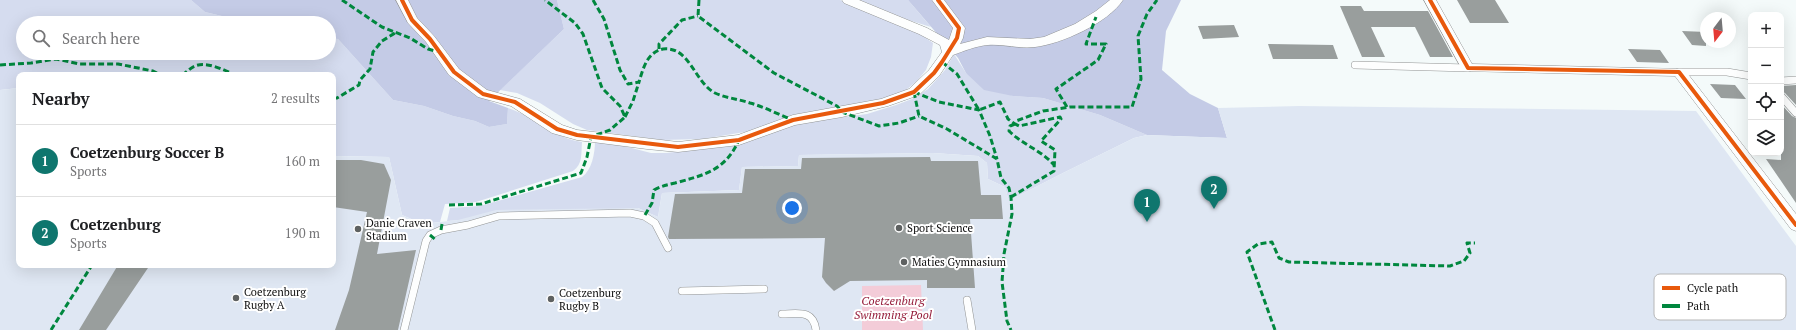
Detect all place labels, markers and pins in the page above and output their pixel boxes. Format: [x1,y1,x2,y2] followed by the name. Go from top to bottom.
[1201,176,1227,209] pin: 2
[1134,189,1160,222] pin: 1
[366,216,432,243] place label: Danie Craven Stadium
[907,221,974,235] place label: Sport Science
[894,223,904,233] marker: Sport Science
[353,224,363,234] marker: Danie Craven Stadium
[912,255,1007,269] place label: Maties Gymnasium
[899,257,909,267] marker: Maties Gymnasium
[244,285,306,312] place label: Coetzenburg Rugby A
[559,286,621,313] place label: Coetzenburg Rugby B
[231,293,241,303] marker: Coetzenburg Rugby A
[546,294,556,304] marker: Coetzenburg Rugby B

